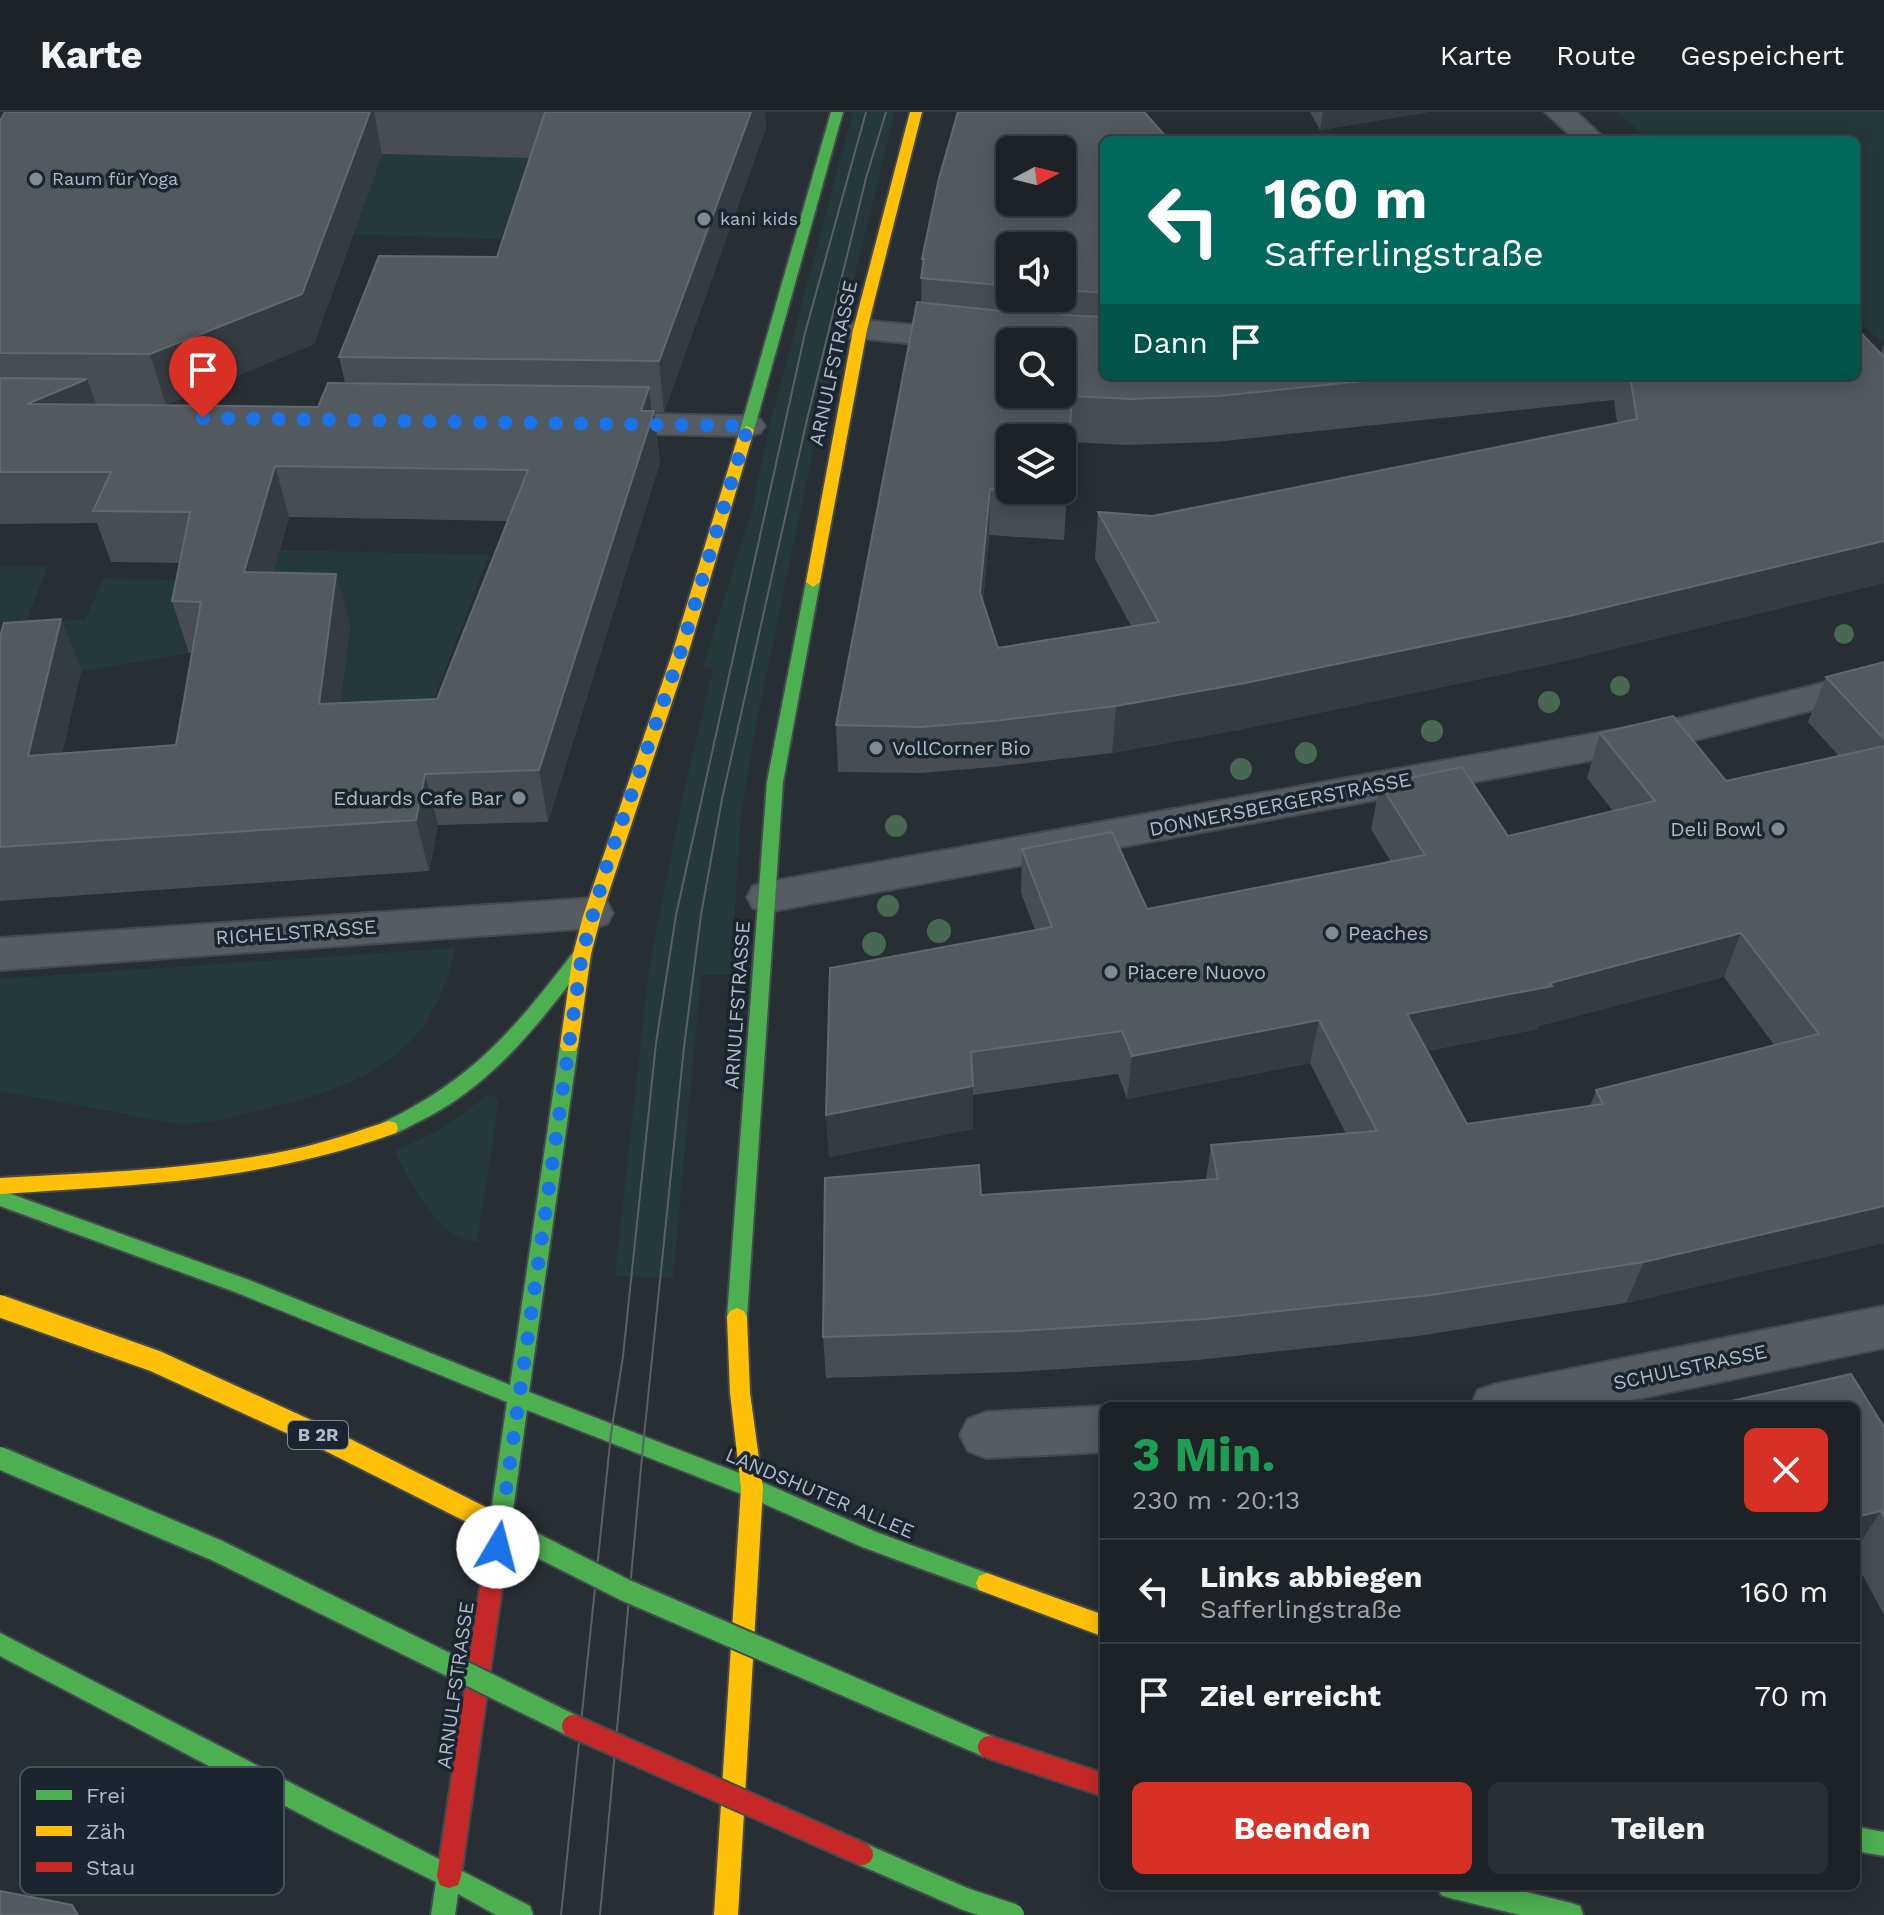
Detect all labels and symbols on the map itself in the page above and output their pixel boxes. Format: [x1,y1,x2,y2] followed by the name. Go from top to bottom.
[996,136,1076,216] north arrow
[52,168,178,189] place label: Raum für Yoga
[27,170,45,188] marker: Raum für Yoga
[720,208,798,229] place label: kani kids
[695,210,713,228] marker: kani kids
[804,278,862,448] street label: ARNULFSTRASSE
[169,336,237,418] pin
[892,736,1031,760] place label: VollCorner Bio
[867,739,885,757] marker: VollCorner Bio
[1147,767,1413,841] street label: DONNERSBERGERSTRASSE
[333,786,503,810] place label: Eduards Cafe Bar
[510,789,528,807] marker: Eduards Cafe Bar
[1670,817,1762,841] place label: Deli Bowl
[1769,820,1787,838] marker: Deli Bowl
[215,914,377,950] street label: RICHELSTRASSE
[719,920,755,1090] street label: ARNULFSTRASSE
[1348,921,1429,945] place label: Peaches
[1323,924,1341,942] marker: Peaches
[1127,960,1266,984] place label: Piacere Nuovo
[1102,963,1120,981] marker: Piacere Nuovo
[1611,1339,1769,1395] street label: SCHULSTRASSE
[288,1421,348,1449] road number: B 2R
[722,1442,918,1544] street label: LANDSHUTER ALLEE
[456,1505,540,1589] position arrow
[431,1600,479,1770] street label: ARNULFSTRASSE
[20,1767,284,1895] legend
[86,1783,126,1808] text: Frei
[86,1819,126,1844] text: Zäh
[86,1855,135,1880] text: Stau

